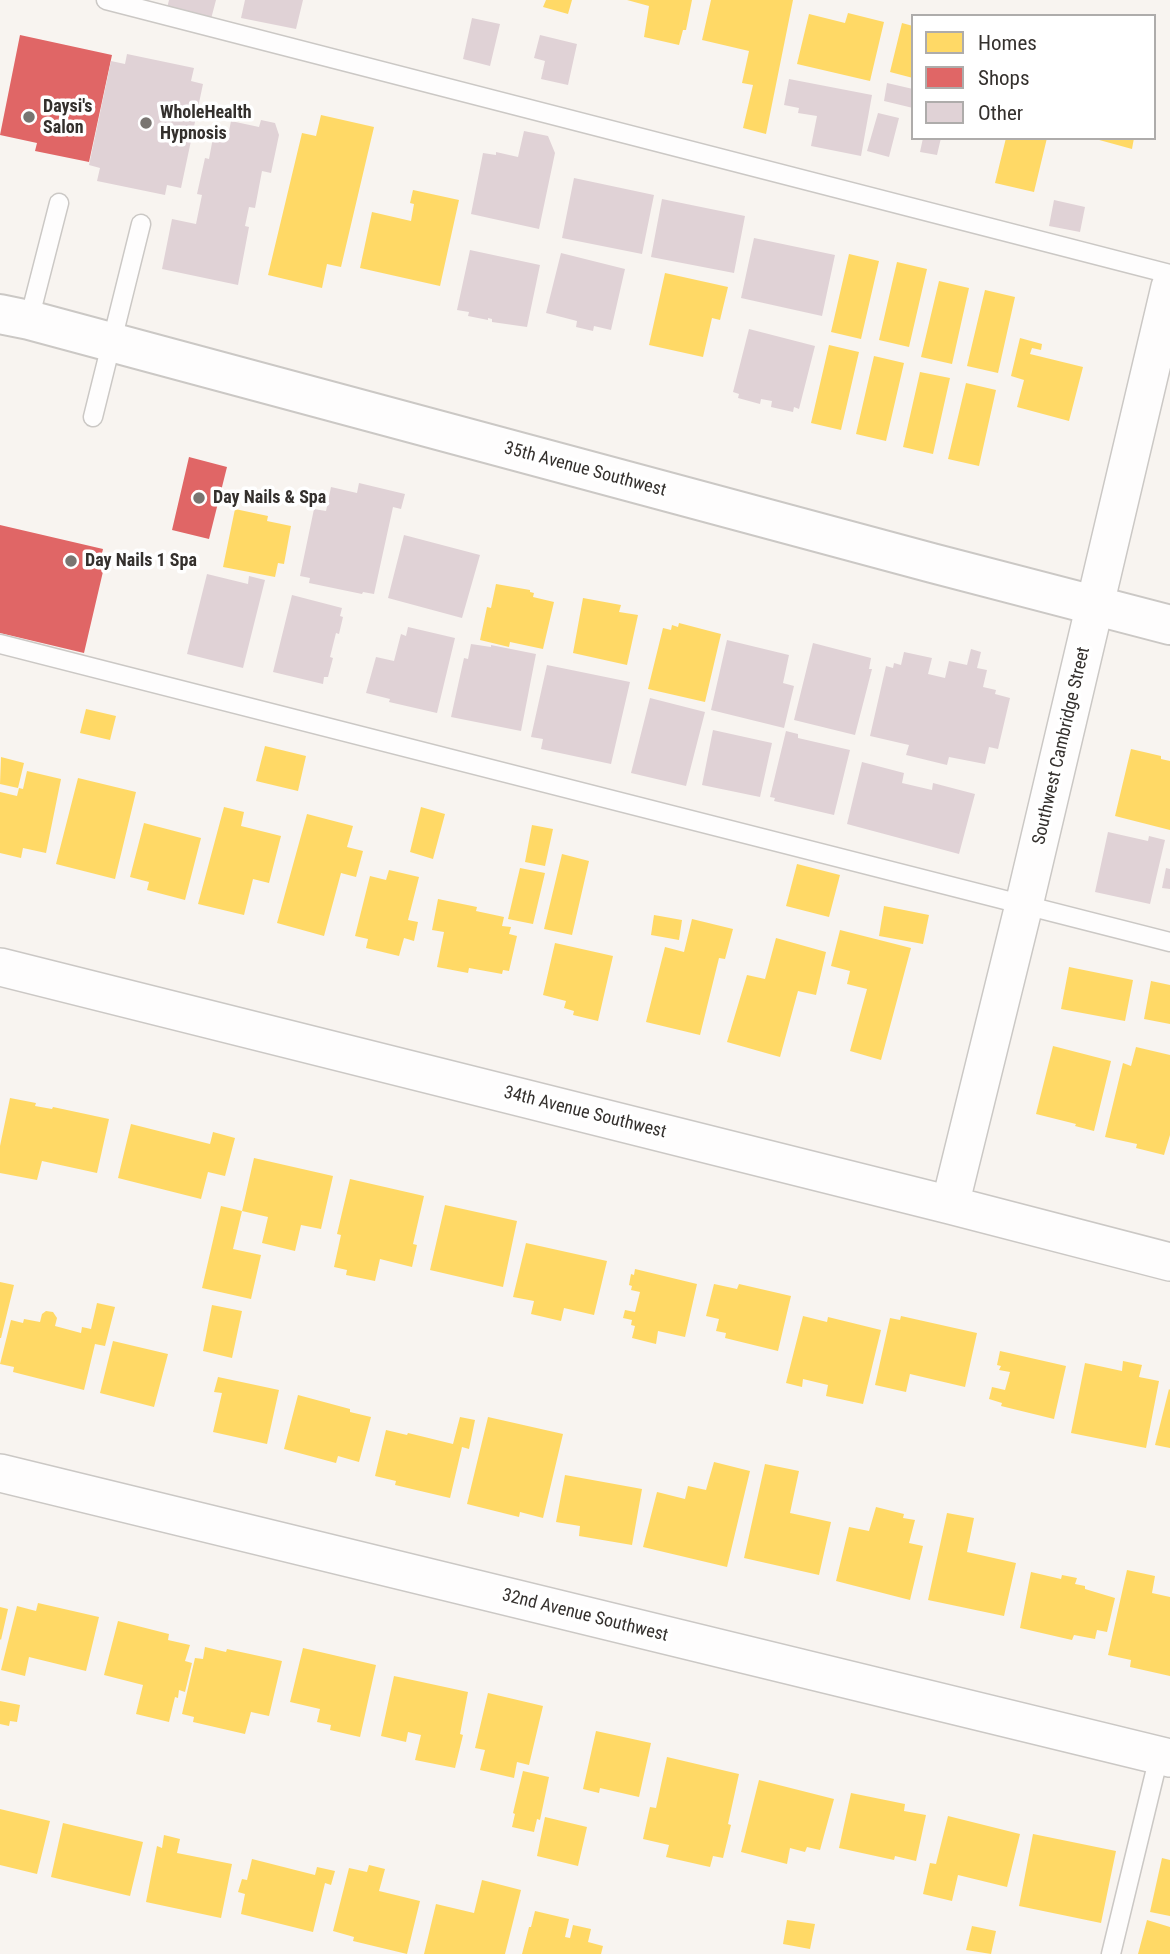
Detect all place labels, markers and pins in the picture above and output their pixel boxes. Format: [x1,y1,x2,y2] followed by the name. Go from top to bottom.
[43,96,93,138] place label: Daysi's Salon
[160,102,252,144] place label: WholeHealth Hypnosis
[21,109,37,125] marker: Daysi's Salon
[138,115,154,131] marker: WholeHealth Hypnosis
[213,487,326,509] place label: Day Nails & Spa
[191,490,207,506] marker: Day Nails & Spa
[85,550,197,572] place label: Day Nails 1 Spa
[63,553,79,569] marker: Day Nails 1 Spa

